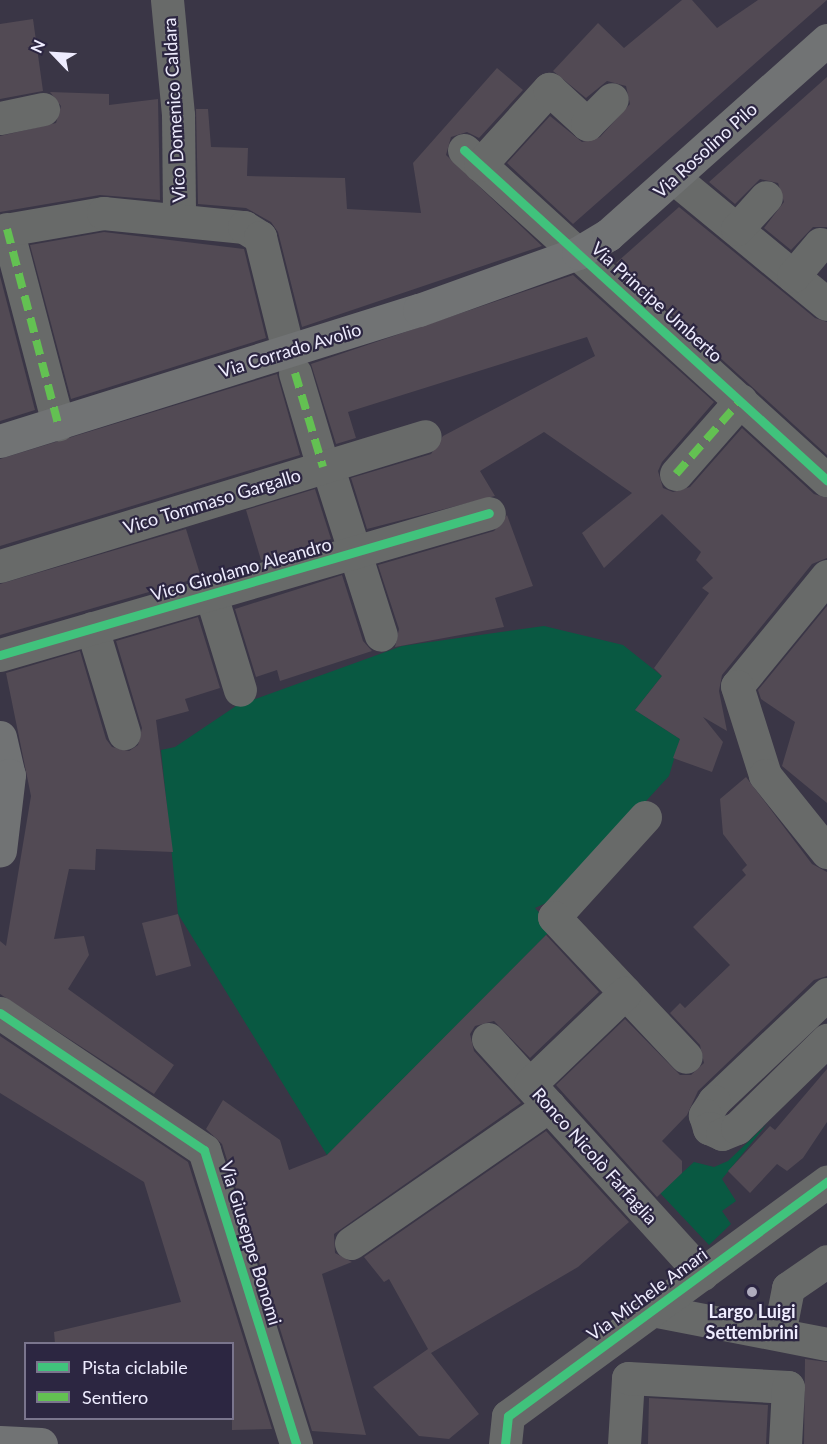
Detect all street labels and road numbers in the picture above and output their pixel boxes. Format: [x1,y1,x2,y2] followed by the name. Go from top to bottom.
[158,17,190,203] street label: Vico Domenico Caldara
[649,98,761,202] street label: Via Rosolino Pilo
[587,237,727,367] street label: Via Principe Umberto
[216,318,364,382] street label: Via Corrado Avolio
[120,464,304,538] street label: Vico Tommaso Gargallo
[148,533,334,605] street label: Vico Girolamo Aleandro
[528,1083,662,1229] street label: Ronco Nicolò Farfaglia
[216,1158,286,1328] street label: Via Giuseppe Bonomi
[582,1243,712,1345] street label: Via Michele Amari

